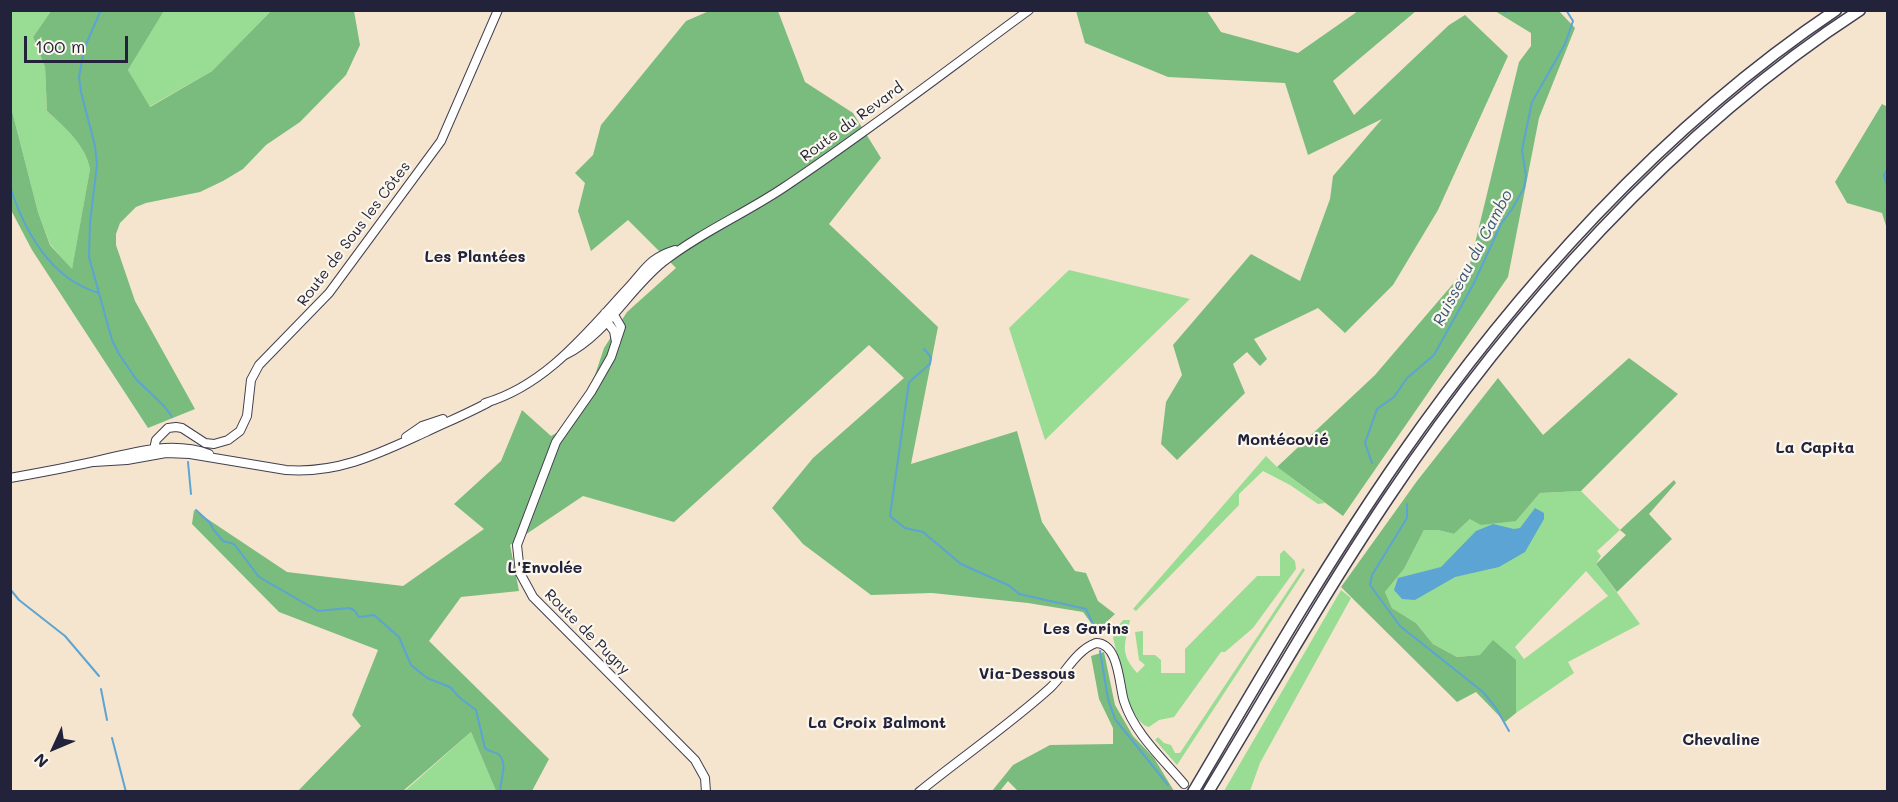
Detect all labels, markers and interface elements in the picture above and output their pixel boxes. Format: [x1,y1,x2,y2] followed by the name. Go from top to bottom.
[27,24,130,62] scale bar
[35,34,85,58] text: 100 m
[797,79,907,165] street label: Route du Revard
[294,158,414,310] street label: Route de Sous les Côtes
[1429,187,1517,329] water label: Ruisseau du Cambo
[424,247,526,267] district label: Les Plantées
[1237,430,1329,450] district label: Montécovié
[1776,438,1854,458] district label: La Capita
[508,558,582,578] district label: L'Envolée
[541,586,633,678] street label: Route de Pugny
[1043,619,1129,639] district label: Les Garins
[979,664,1075,684] district label: Via-Dessous
[808,713,946,733] district label: La Croix Balmont
[24,718,84,778] north arrow
[1682,730,1760,750] district label: Chevaline
[29,749,52,773] text: N

